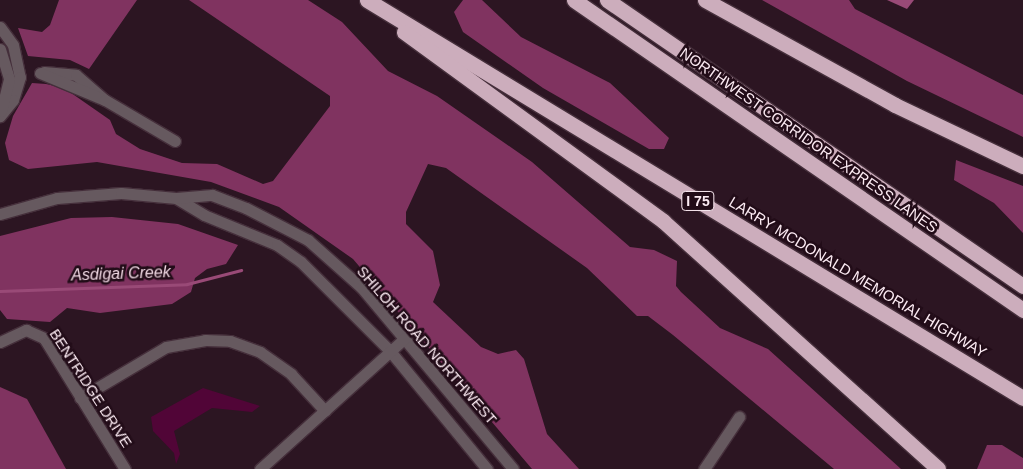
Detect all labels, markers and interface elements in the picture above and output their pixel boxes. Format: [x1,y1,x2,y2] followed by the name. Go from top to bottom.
[677,44,941,236] street label: NORTHWEST CORRIDOR EXPRESS LANES
[680,190,716,212] road number: I 75
[726,193,990,361] street label: LARRY MCDONALD MEMORIAL HIGHWAY
[353,262,501,428] street label: SHILOH ROAD NORTHWEST
[71,263,171,285] water label: Asdigai Creek
[46,325,136,451] street label: BENTRIDGE DRIVE

